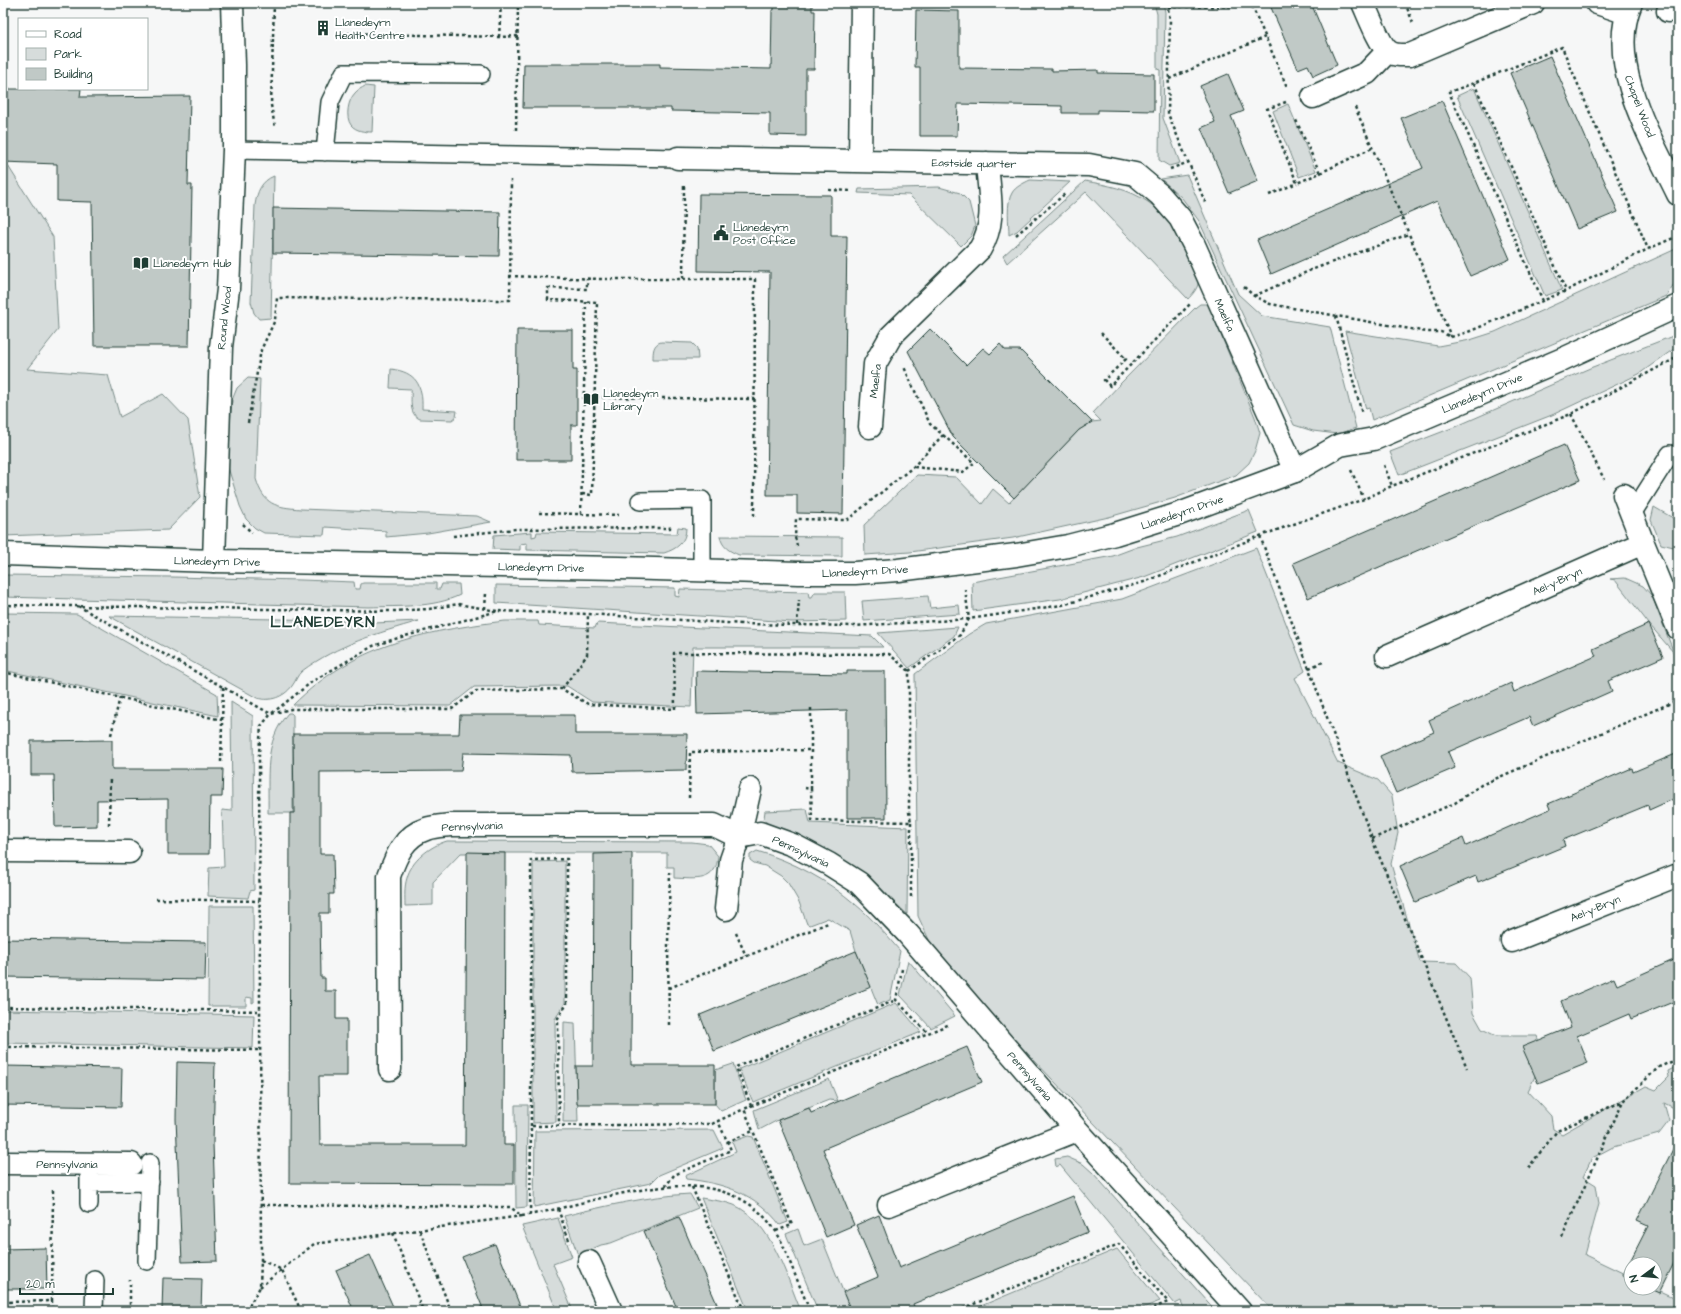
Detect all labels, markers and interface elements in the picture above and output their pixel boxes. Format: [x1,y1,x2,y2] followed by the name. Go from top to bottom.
[335,15,405,43] place label: Llanedeyrn Health Centre
[18,18,148,90] legend
[314,19,332,37] building icon: Llanedeyrn Health Centre
[54,26,82,43] text: Road
[54,46,82,63] text: Park
[54,66,92,84] text: Building
[1621,73,1658,140] street label: Chapel Wood
[932,155,1016,172] street label: Eastside quarter
[733,220,796,248] place label: Llanedeyrn Post Office
[712,224,730,242] public building icon: Llanedeyrn Post Office
[132,254,150,272] library icon: Llanedeyrn Hub
[153,256,231,272] place label: Llanedeyrn Hub
[214,285,235,350] street label: Round Wood
[1211,296,1239,334] street label: Maelfa
[866,363,885,399] street label: Maelfa
[1439,370,1525,418] street label: Llanedeyrn Drive
[603,386,659,415] place label: Llanedeyrn Library
[582,390,600,408] library icon: Llanedeyrn Library
[1139,491,1226,535] street label: Llanedeyrn Drive
[174,553,260,571] street label: Llanedeyrn Drive
[498,559,584,577] street label: Llanedeyrn Drive
[821,562,909,582] street label: Llanedeyrn Drive
[1530,564,1585,600] street label: Ael-y-Bryn
[270,612,376,633] district label: LLANEDEYRN
[441,818,503,836] street label: Pennsylvania
[769,832,832,872] street label: Pennsylvania
[1568,891,1623,926] street label: Ael-y-Bryn
[1003,1048,1056,1105] street label: Pennsylvania
[36,1157,98,1173] street label: Pennsylvania
[1623,1256,1663,1296] north arrow
[20,1270,113,1296] scale bar
[1626,1273,1642,1284] text: N
[26,1276,55,1293] text: 20 m

